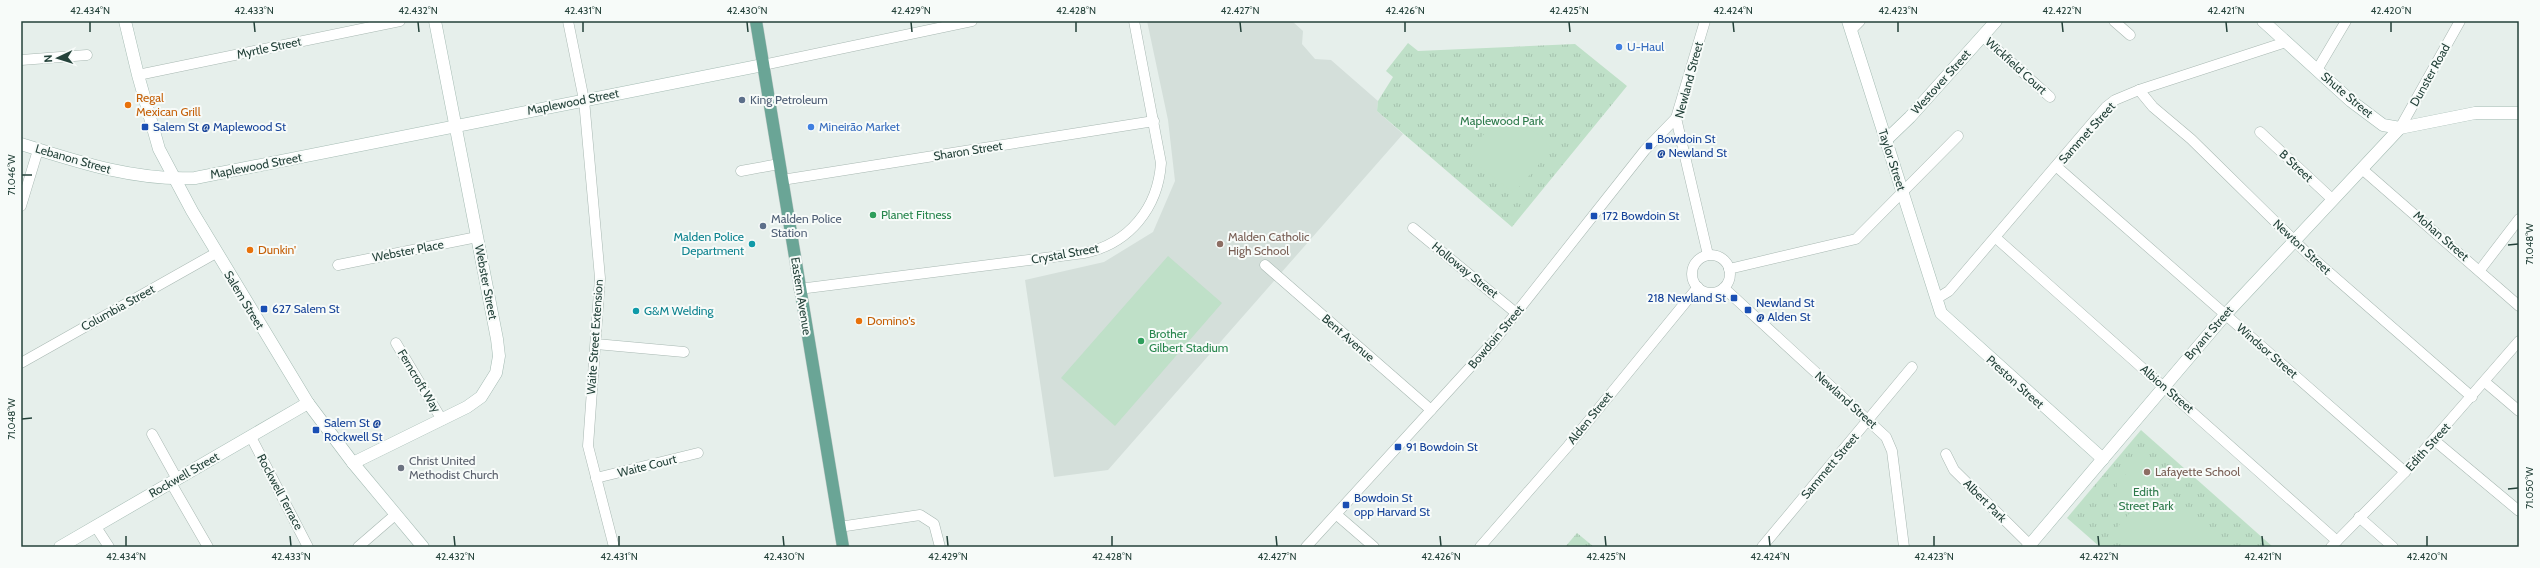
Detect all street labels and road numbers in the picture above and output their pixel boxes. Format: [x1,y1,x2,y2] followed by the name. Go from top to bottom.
[235,33,303,62] street label: Myrtle Street
[1983,34,2050,97] street label: Wickfield Court
[1671,40,1706,120] street label: Newland Street
[2406,41,2453,109] street label: Dunster Road
[1908,46,1974,117] street label: Westover Street
[2318,68,2376,121] street label: Shute Street
[526,85,620,118] street label: Maplewood Street
[2055,99,2118,166] street label: Sammet Street
[1875,127,1909,193] street label: Taylor Street
[932,138,1004,163] street label: Sharon Street
[34,141,113,176] street label: Lebanon Street
[2276,146,2316,185] street label: B Street
[209,149,303,182] street label: Maplewood Street
[2410,207,2472,264] street label: Mohan Street
[2270,216,2335,277] street label: Newton Street
[371,236,445,265] street label: Webster Place
[1429,238,1501,301] street label: Holloway Street
[1030,240,1100,267] street label: Crystal Street
[472,243,501,321] street label: Webster Street
[788,256,815,336] street label: Eastern Avenue
[221,268,268,332] street label: Salem Street
[583,279,606,395] street label: Waite Street Extension
[78,281,157,334] street label: Columbia Street
[1465,302,1527,372] street label: Bowdoin Street
[2181,303,2236,363] street label: Bryant Street
[1319,311,1378,365] street label: Bent Avenue
[2234,320,2301,381] street label: Windsor Street
[395,346,444,415] street label: Ferncroft Way
[1983,352,2047,411] street label: Preston Street
[2137,361,2197,416] street label: Albion Street
[1812,368,1881,432] street label: Newland Street
[1564,388,1615,447] street label: Alden Street
[2402,419,2453,474] street label: Edith Street
[1798,430,1862,502] street label: Sammett Street
[146,448,221,501] street label: Rockwell Street
[254,451,307,532] street label: Rockwell Terrace
[616,451,678,480] street label: Waite Court
[1961,476,2011,526] street label: Albert Park

